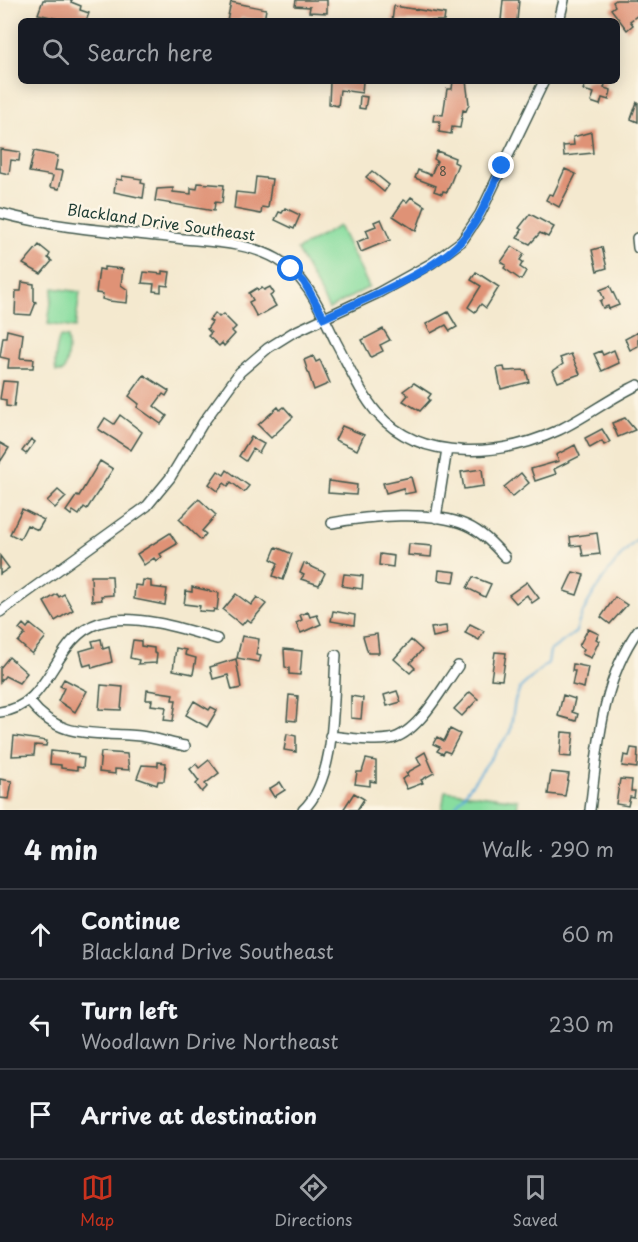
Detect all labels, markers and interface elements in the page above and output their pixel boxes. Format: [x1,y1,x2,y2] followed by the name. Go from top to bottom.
[18,18,620,84] search box
[39,35,72,68] icon: search
[87,35,213,68] text: Search here
[488,152,514,178] route end
[439,162,447,180] house number: 8
[66,197,257,246] street label: Blackland Drive Southeast
[277,255,303,281] route start
[24,830,98,869] text: 4 min
[482,834,614,864] text: Walk · 290 m
[81,903,180,936] text: Continue
[24,918,57,951] icon: ahead
[562,919,614,949] text: 60 m
[81,936,334,966] text: Blackland Drive Southeast
[81,993,178,1026] text: Turn left
[24,1008,57,1041] icon: left
[549,1009,614,1039] text: 230 m
[81,1026,338,1056] text: Woodlawn Drive Northeast
[24,1098,57,1131] icon: arrive
[81,1098,317,1131] text: Arrive at destination
[80,1171,114,1231] tab: Map
[274,1171,352,1231] tab: Directions
[512,1171,558,1231] tab: Saved

